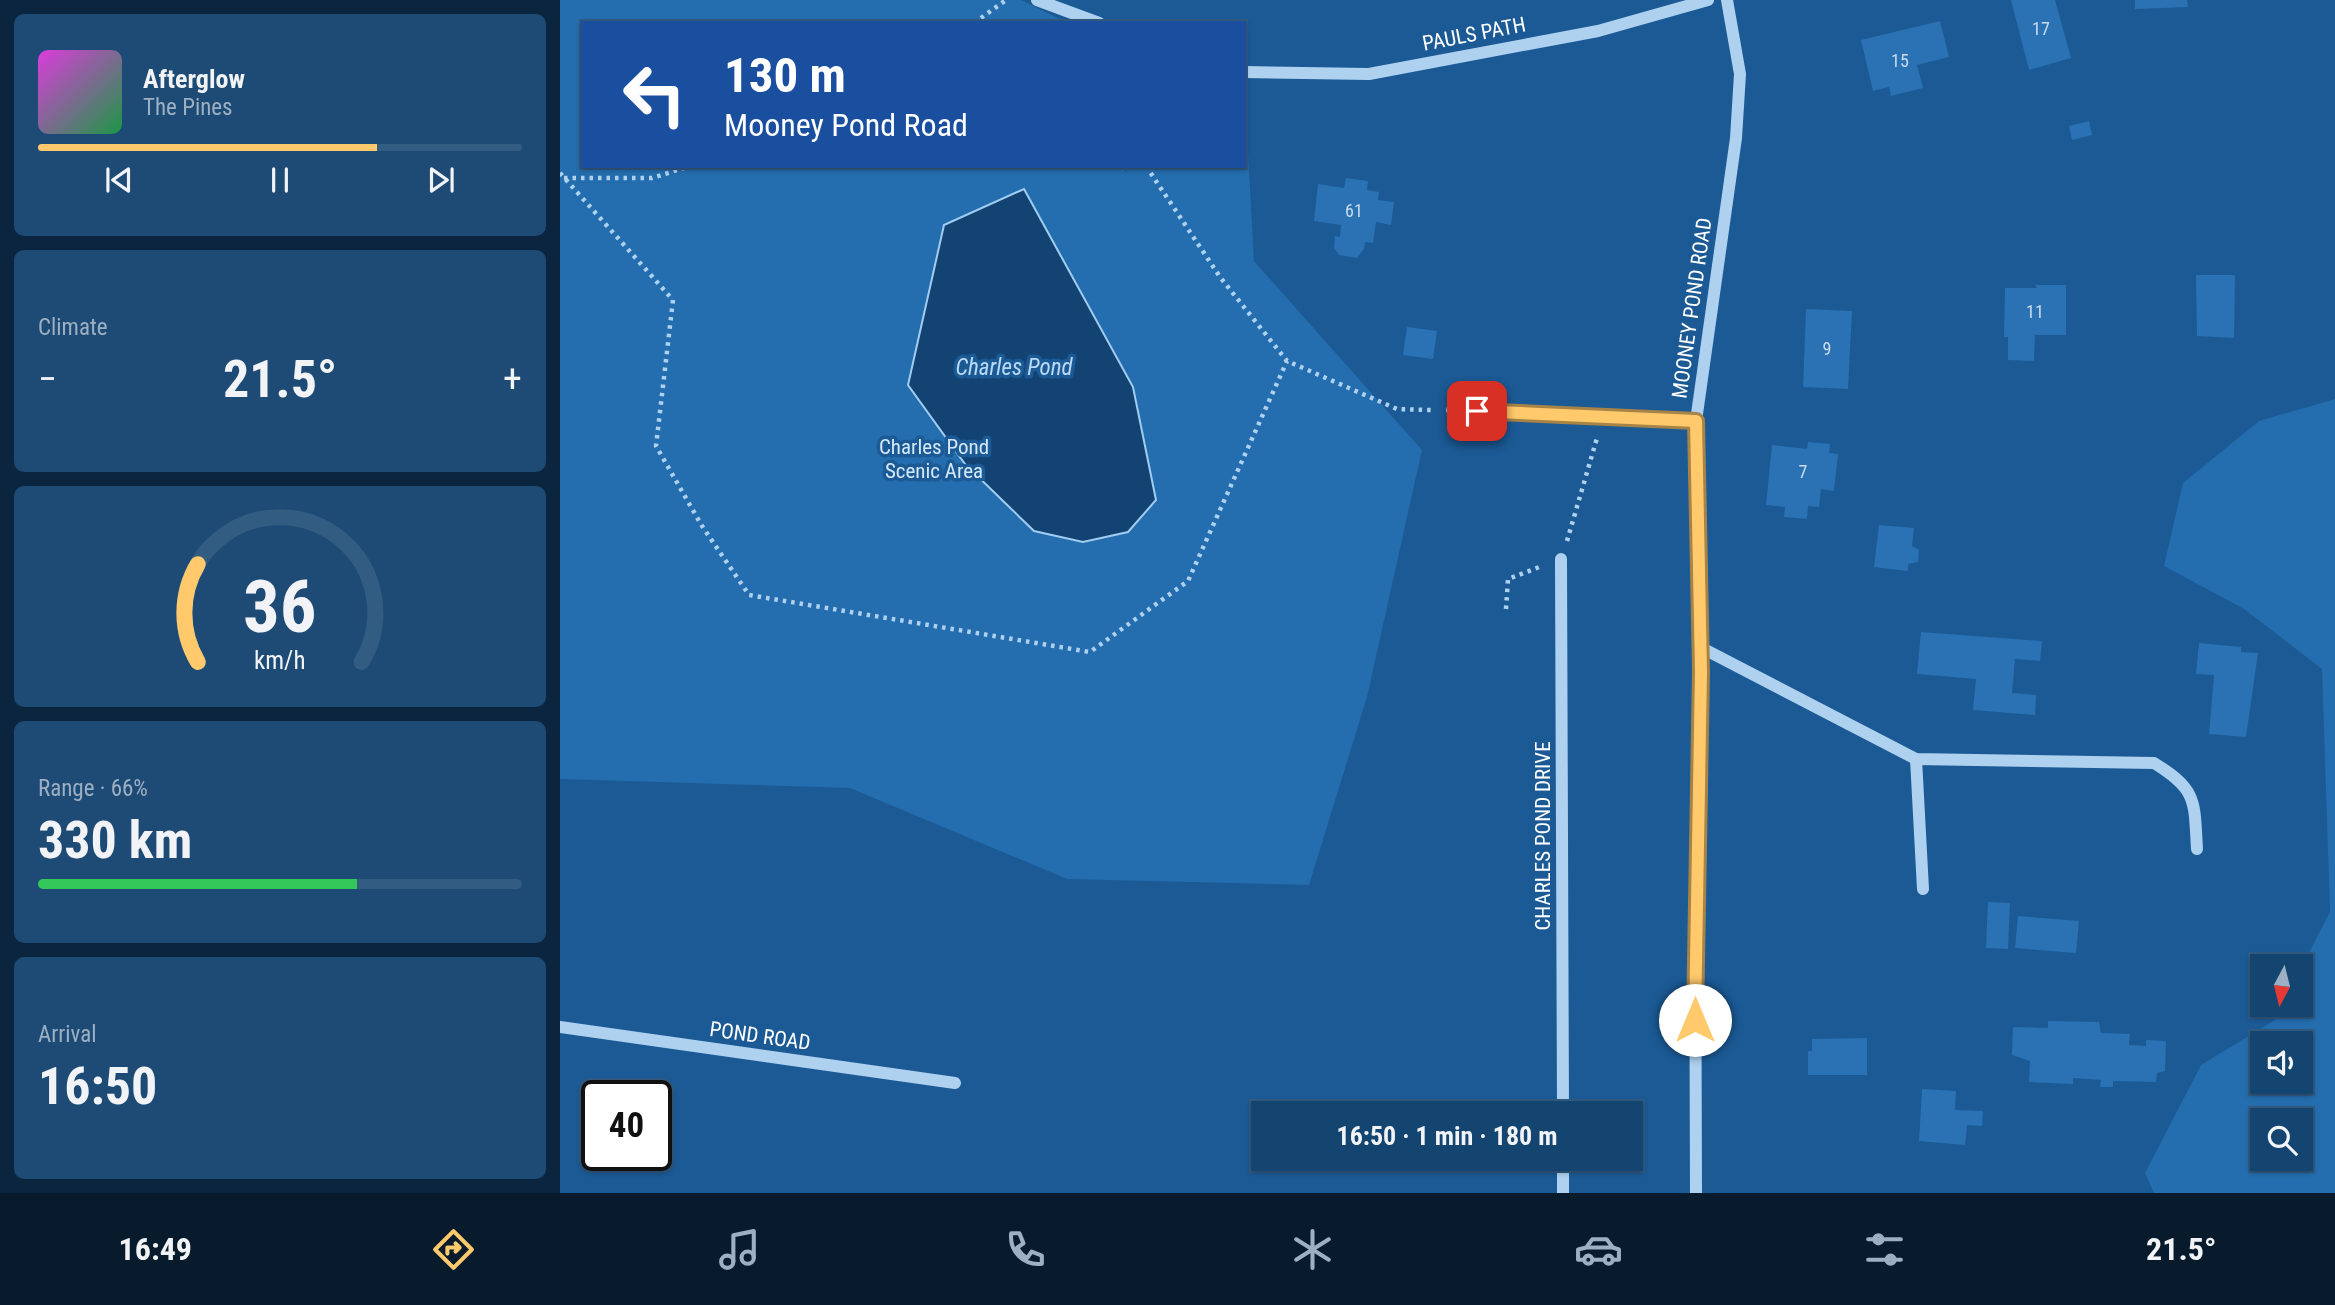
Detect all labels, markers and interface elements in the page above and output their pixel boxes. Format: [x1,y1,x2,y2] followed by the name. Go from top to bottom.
[1420,12,1528,56] street label: PAULS PATH
[2032,18,2050,39] house number: 17
[724,47,846,104] text: 130 m
[609,49,700,140] icon: left
[1891,50,1909,71] house number: 15
[143,64,245,94] text: Afterglow
[143,94,233,121] text: The Pines
[724,106,968,144] text: Mooney Pond Road
[100,161,138,199] icon: previous
[261,161,299,199] icon: pause
[422,161,460,199] icon: next
[1345,200,1363,221] house number: 61
[1667,216,1717,400] street label: MOONEY POND ROAD
[2026,301,2044,322] house number: 11
[38,314,108,341] text: Climate
[1823,338,1831,359] house number: 9
[223,349,337,410] text: 21.5°
[955,354,1074,381] water label: Charles Pond
[38,357,57,401] text: −
[503,357,522,401] text: +
[1447,381,1507,441] pin
[1458,392,1496,430] icon: arrive
[879,435,989,483] park label: Charles Pond Scenic Area
[1799,461,1808,482] house number: 7
[243,565,317,651] text: 36
[254,646,306,675] text: km/h
[1531,741,1555,931] street label: CHARLES POND DRIVE
[38,775,148,802] text: Range · 66%
[38,810,192,871] text: 330 km
[2250,954,2314,1017] north arrow
[2250,954,2313,1171] map controls
[1658,983,1732,1057] position arrow
[708,1017,812,1055] street label: POND ROAD
[38,1021,97,1048] text: Arrival
[2250,1031,2313,1094] button: sound
[38,1056,157,1117] text: 16:50
[581,1080,672,1171] speed limit sign: 40
[2250,1108,2313,1171] button: search
[1337,1121,1557,1151] text: 16:50 · 1 min · 180 m
[429,1225,478,1274] icon: directions
[715,1225,764,1274] icon: music
[1001,1225,1050,1274] icon: phone
[1288,1225,1337,1274] icon: climate
[1574,1225,1623,1274] icon: car
[1860,1225,1909,1274] icon: filters
[119,1230,192,1268] text: 16:49
[2146,1230,2216,1268] text: 21.5°

